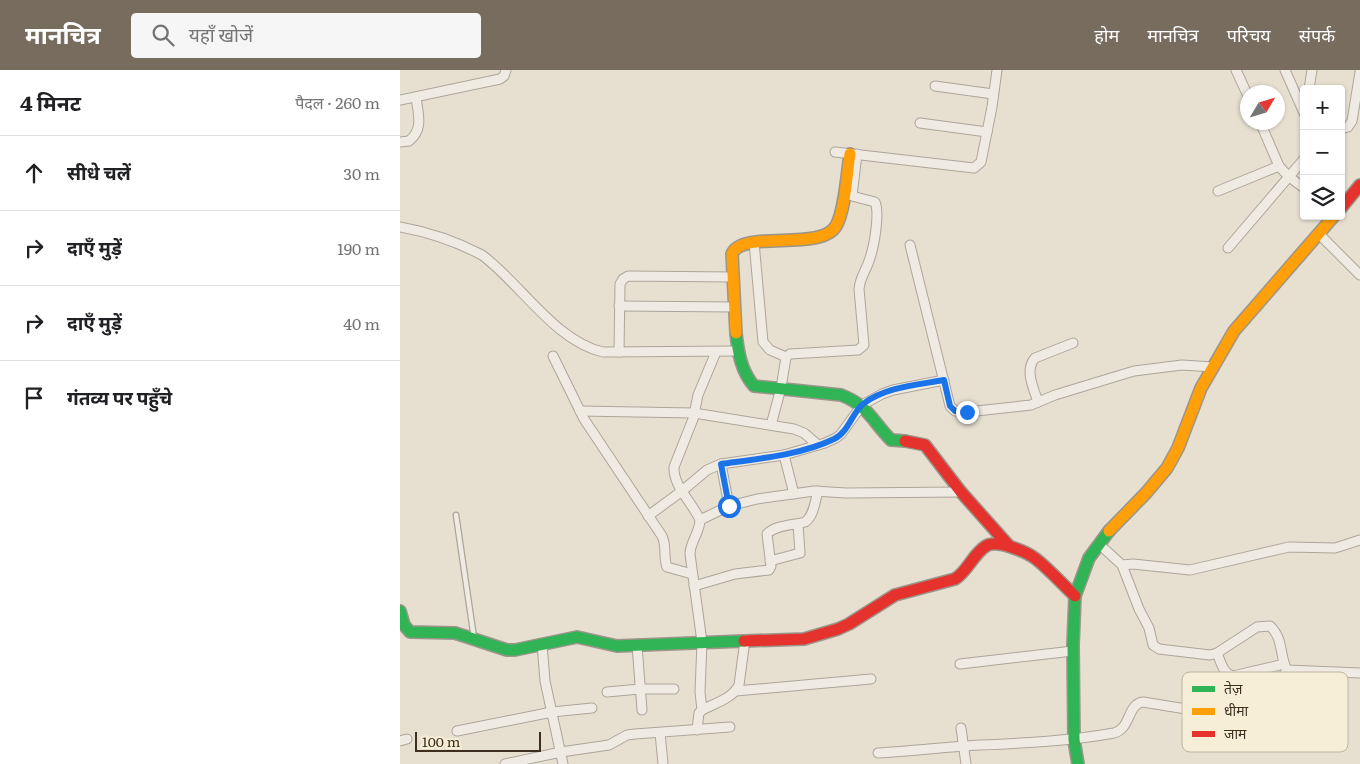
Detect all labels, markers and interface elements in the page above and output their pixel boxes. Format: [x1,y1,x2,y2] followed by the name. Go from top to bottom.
[131,13,481,58] search box
[25,16,101,51] text: मानचित्र
[189,20,253,48] text: यहाँ खोजें
[149,21,177,49] icon: search
[1094,21,1119,48] text: होम
[1147,21,1199,48] text: मानचित्र
[1227,21,1271,48] text: परिचय
[1299,21,1335,48] text: संपर्क
[1240,85,1285,130] north arrow
[1300,85,1345,220] map controls
[1300,85,1345,130] button: +
[20,86,81,117] text: 4 मिनट
[295,90,380,114] text: पैदल · 260 m
[1300,130,1345,175] button: −
[67,158,131,186] text: सीधे चलें
[20,159,48,187] icon: ahead
[343,161,380,185] text: 30 m
[1300,175,1345,220] button: layers
[67,233,122,261] text: दाएँ मुड़ें
[20,234,48,262] icon: right
[337,236,380,260] text: 190 m
[67,308,122,336] text: दाएँ मुड़ें
[20,309,48,337] icon: right
[343,311,380,335] text: 40 m
[67,383,172,411] text: गंतव्य पर पहुँचे
[20,384,48,412] icon: arrive
[956,401,979,424] route end
[718,495,741,518] route start
[1182,672,1348,752] legend
[1224,678,1243,698] text: तेज़
[1224,700,1249,720] text: धीमा
[1224,723,1247,743] text: जाम
[415,729,541,752] scale bar
[422,731,460,751] text: 100 m

